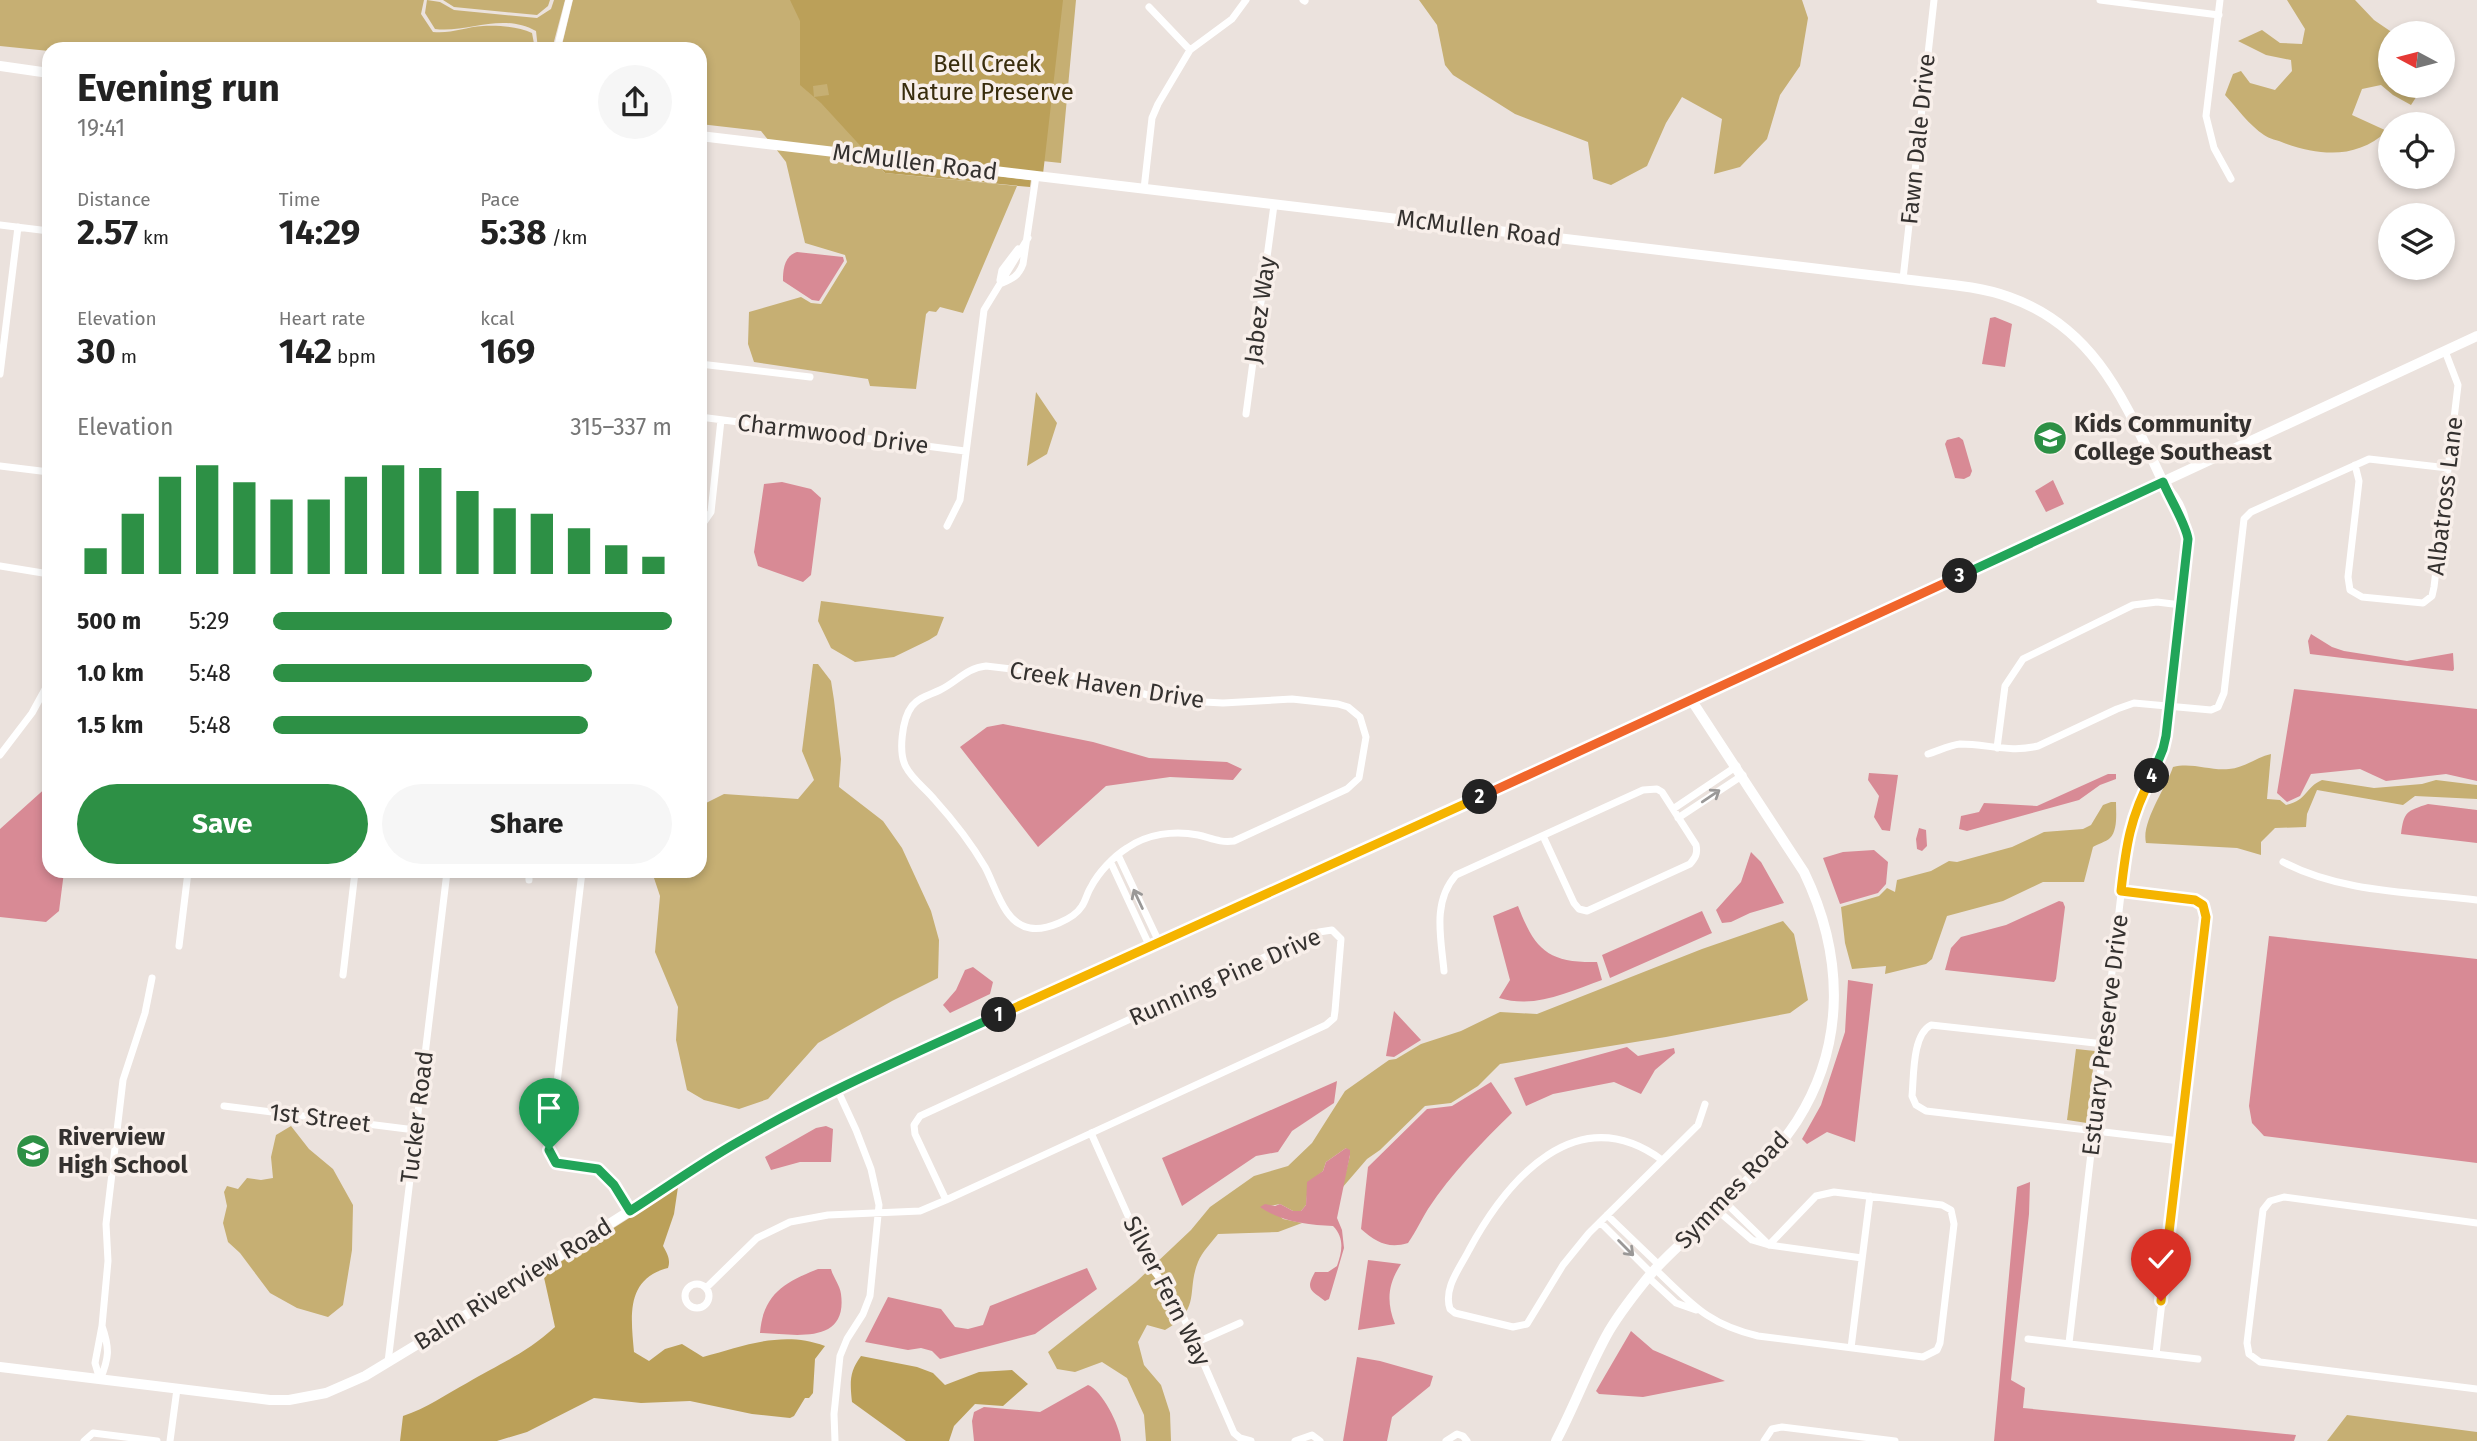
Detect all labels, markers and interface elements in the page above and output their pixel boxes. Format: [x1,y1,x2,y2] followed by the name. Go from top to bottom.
[2378,21,2455,98] north arrow
[2378,21,2455,280] map controls
[900,50,1074,106] park label: Bell Creek Nature Preserve
[1895,52,1941,226] street label: Fawn Dale Drive
[77,65,280,111] text: Evening run
[598,65,672,139] button: share
[2378,112,2455,189] button: locate
[77,114,125,142] text: 19:41
[831,138,999,186] street label: McMullen Road
[77,188,151,211] text: Distance
[279,188,320,211] text: Time
[480,188,520,211] text: Pace
[2378,203,2455,280] button: layers
[1395,204,1563,252] street label: McMullen Road
[77,211,138,253] text: 2.57
[279,211,360,253] text: 14:29
[480,211,547,253] text: 5:38
[138,226,169,249] text: km
[547,226,588,249] text: /km
[1239,254,1281,365] street label: Jabez Way
[77,307,157,330] text: Elevation
[279,307,365,330] text: Heart rate
[480,307,515,330] text: kcal
[77,330,116,372] text: 30
[279,330,332,372] text: 142
[480,330,535,372] text: 169
[116,345,137,368] text: m
[332,345,376,368] text: bpm
[736,408,930,460] street label: Charmwood Drive
[2074,410,2272,466] place label: Kids Community College Southeast
[77,413,173,441] text: Elevation
[570,413,672,441] text: 315–337 m
[2421,415,2469,577] street label: Albatross Lane
[2031,419,2069,457] school or university icon: Kids Community College Southeast
[1942,558,1978,594] pin: 3
[1955,564,1964,587] text: 3
[77,607,141,635] text: 500 m
[189,607,229,635] text: 5:29
[1008,656,1206,714] street label: Creek Haven Drive
[77,659,144,687] text: 1.0 km
[189,659,231,687] text: 5:48
[77,711,143,739] text: 1.5 km
[189,711,231,739] text: 5:48
[2134,758,2170,794] pin: 4
[2146,764,2157,787] text: 4
[1462,780,1498,814] pin: 2
[77,784,368,864] button: Save
[382,784,672,864] button: Share
[1475,785,1484,808] text: 2
[1700,789,1720,803] one-way arrow
[1131,889,1145,910] one-way arrow
[2076,913,2134,1157] street label: Estuary Preserve Drive
[1125,922,1325,1032] street label: Running Pine Drive
[982,998,1016,1032] pin: 1
[994,1003,1003,1026] text: 1
[395,1049,439,1185] street label: Tucker Road
[519,1078,579,1150] pin
[530,1089,568,1127] icon: arrive
[268,1098,373,1138] street label: 1st Street
[58,1123,189,1179] place label: Riverview High School
[1669,1126,1795,1254] street label: Symmes Road
[14,1132,52,1170] school or university icon: Riverview High School
[1117,1211,1217,1371] street label: Silver Fern Way
[409,1212,617,1356] street label: Balm Riverview Road
[2131,1229,2191,1301] pin
[1617,1239,1634,1256] one-way arrow
[2142,1240,2180,1278] icon: check

